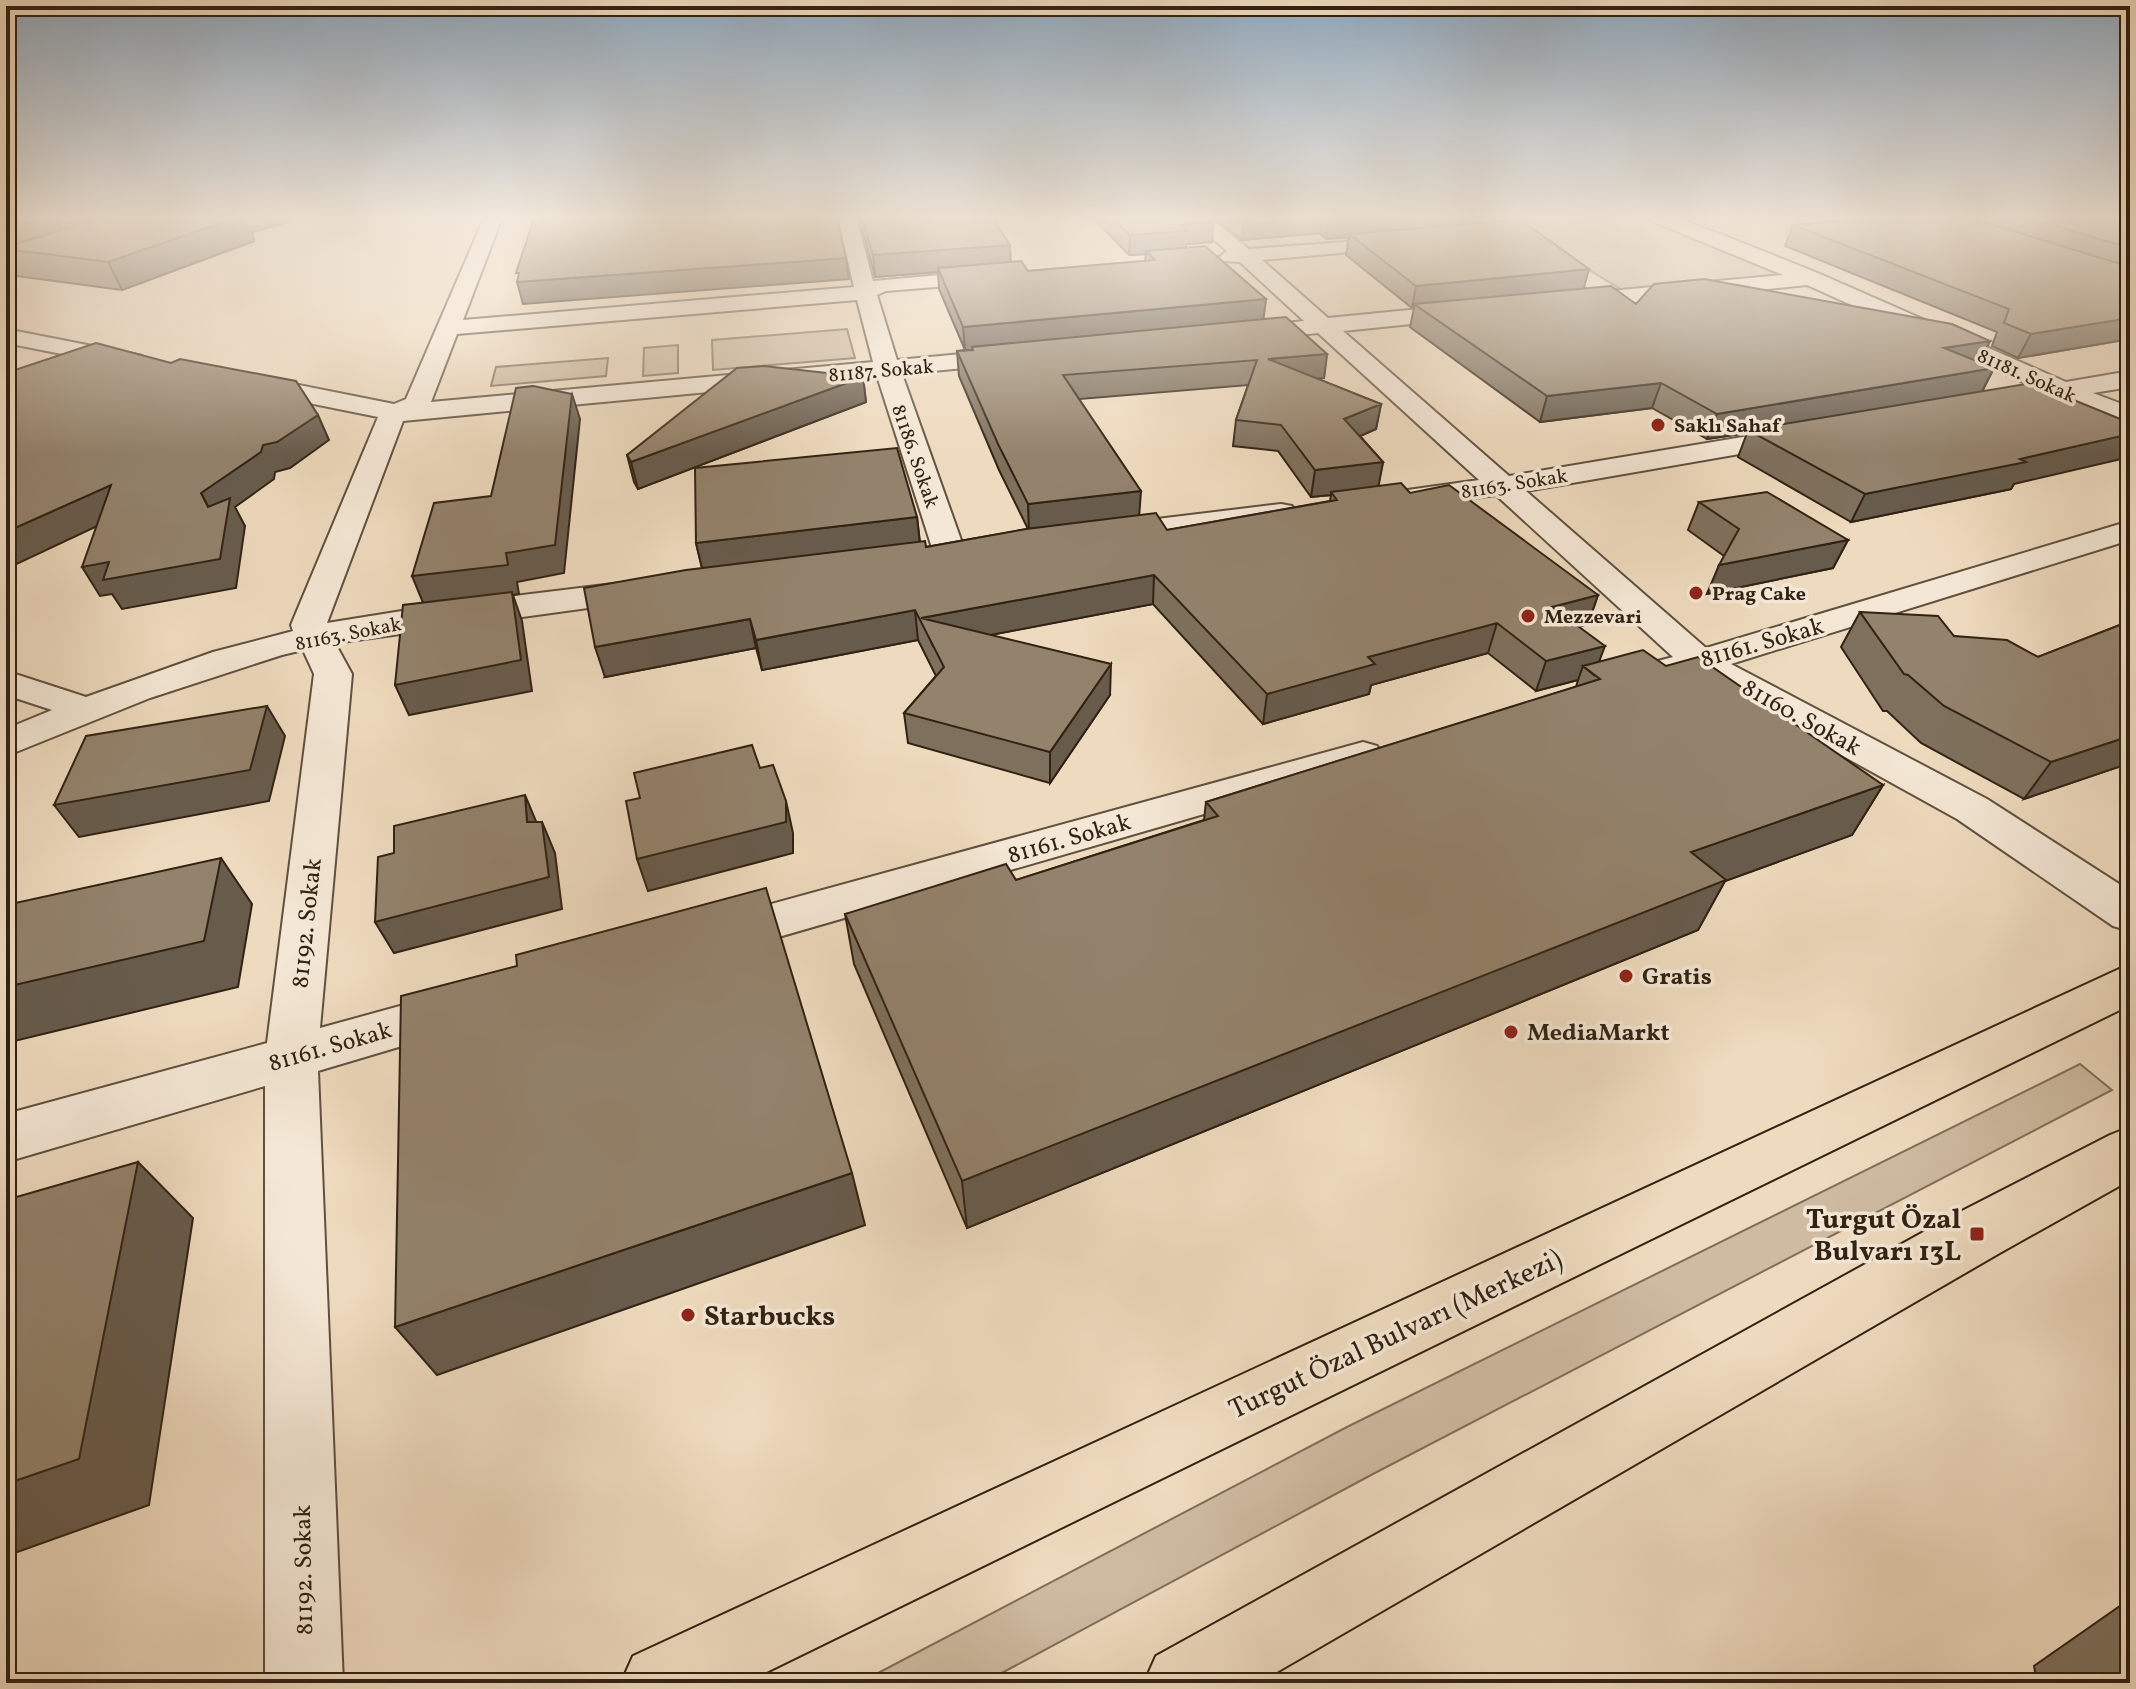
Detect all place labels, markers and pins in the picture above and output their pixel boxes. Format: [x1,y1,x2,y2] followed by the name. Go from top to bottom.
[1674,413,1782,441] place label: Saklı Sahaf
[1649,416,1667,434] marker: Saklı Sahaf
[1712,581,1806,609] place label: Prag Cake
[1687,584,1705,602] marker: Prag Cake
[1544,604,1642,632] place label: Mezzevari
[1519,607,1537,625] marker: Mezzevari
[1642,961,1712,995] place label: Gratis
[1617,967,1635,985] marker: Gratis
[1527,1017,1669,1051] place label: MediaMarkt
[1502,1023,1520,1041] marker: MediaMarkt
[1806,1201,1961,1272] place label: Turgut Özal Bulvarı 13L
[1968,1225,1986,1243] marker: Turgut Özal Bulvarı 13L
[704,1298,835,1337] place label: Starbucks
[679,1306,697,1324] marker: Starbucks

